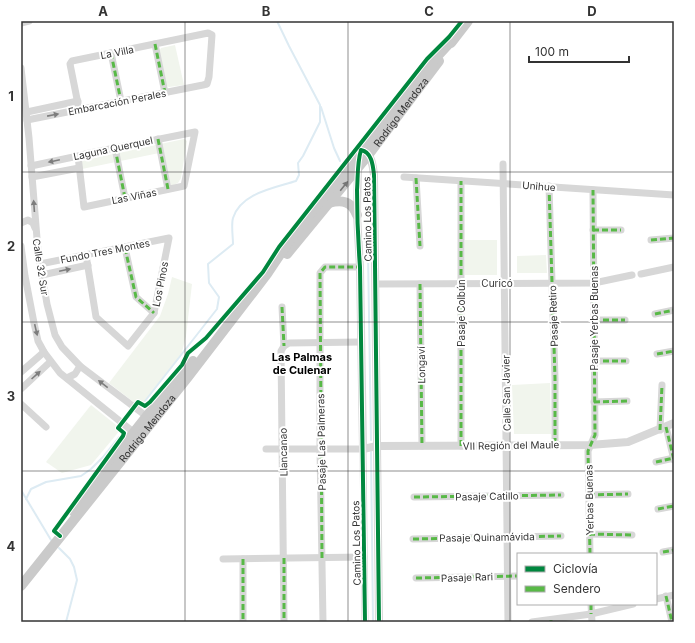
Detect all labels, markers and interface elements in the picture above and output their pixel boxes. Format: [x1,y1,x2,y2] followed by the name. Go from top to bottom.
[98,3,108,19] text: A
[262,3,271,19] text: B
[424,3,434,19] text: C
[587,3,597,19] text: D
[529,38,629,64] scale bar
[99,43,135,61] street label: La Villa
[535,44,569,59] text: 100 m
[371,75,431,149] street label: Rodrigo Mendoza
[67,87,167,117] street label: Embarcación Perales
[8,88,14,104] text: 1
[47,111,60,117] one-way arrow
[72,134,154,162] street label: Laguna Querquel
[48,158,61,164] one-way arrow
[360,176,374,262] street label: Camino Los Patos
[522,179,556,193] street label: Unihue
[339,180,348,191] one-way arrow
[111,186,157,206] street label: Las Viñas
[30,200,37,212] one-way arrow
[59,236,151,266] street label: Fundo Tres Montes
[7,238,15,254] text: 2
[31,238,51,297] street label: Calle 32 Sur
[150,260,170,308] street label: Los Pinos
[588,266,600,370] street label: Pasaje Yerbas Buenas
[59,267,71,273] one-way arrow
[481,277,513,289] street label: Curicó
[455,279,467,347] street label: Pasaje Colbún
[546,285,560,347] street label: Pasaje Retiro
[33,324,39,336] one-way arrow
[415,346,427,384] street label: Longaví
[272,350,332,377] district label: Las Palmas de Culenar
[499,355,513,431] street label: Calle San Javier
[31,371,41,380] one-way arrow
[97,379,108,388] one-way arrow
[7,388,15,404] text: 3
[116,392,178,465] street label: Rodrigo Mendoza
[314,393,328,491] street label: Pasaje Las Palmeras
[277,428,289,476] street label: Llancanao
[463,438,559,452] street label: VII Región del Maule
[582,465,596,535] street label: Yerbas Buenas
[455,489,519,503] street label: Pasaje Catillo
[349,500,363,586] street label: Camino Los Patos
[439,530,535,544] street label: Pasaje Quinamávida
[7,538,16,554] text: 4
[517,553,657,605] legend
[553,561,598,576] text: Ciclovía
[441,570,493,584] street label: Pasaje Rari
[553,581,601,596] text: Sendero

